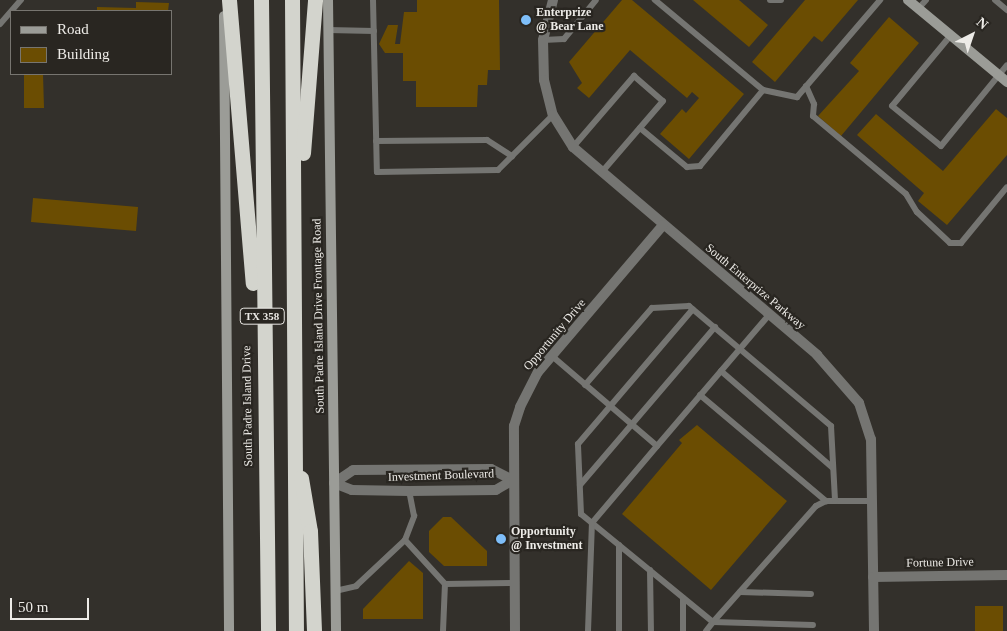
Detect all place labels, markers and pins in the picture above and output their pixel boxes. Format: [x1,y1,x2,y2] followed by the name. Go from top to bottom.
[536,6,604,34] place label: Enterprize @ Bear Lane
[520,14,532,26] marker: Enterprize @ Bear Lane
[511,525,582,553] place label: Opportunity @ Investment
[495,533,507,545] marker: Opportunity @ Investment

